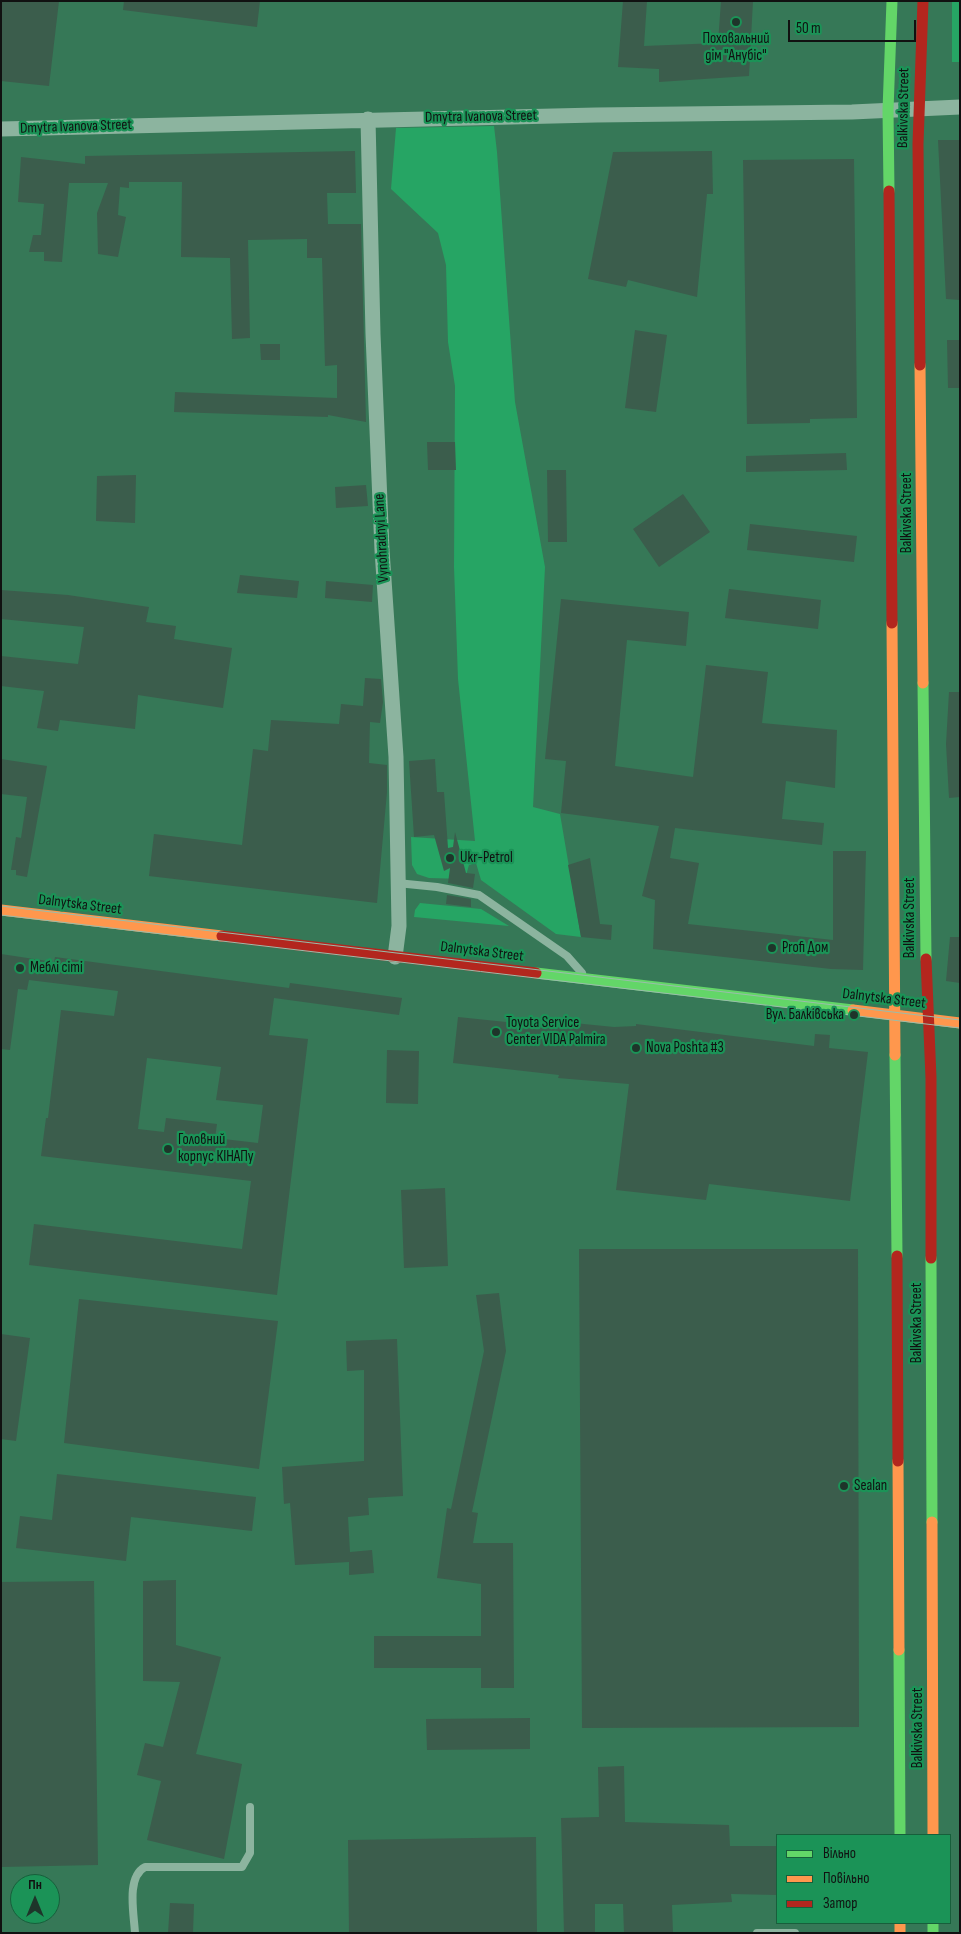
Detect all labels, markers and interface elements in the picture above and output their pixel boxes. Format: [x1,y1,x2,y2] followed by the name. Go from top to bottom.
[791,10,918,42] scale bar
[730,16,742,28] marker: Поховальний дім "Анубіс"
[796,19,821,38] text: 50 m
[702,30,770,65] place label: Поховальний дім "Анубіс"
[894,68,914,148] street label: Balkivska Street
[425,107,537,127] street label: Dmytra Ivanova Street
[20,116,132,138] street label: Dmytra Ivanova Street
[898,473,916,553] street label: Balkivska Street
[371,493,393,583] street label: Vynohradnyi Lane
[460,849,513,867] place label: Ukr-Petrol
[444,852,456,864] marker: Ukr-Petrol
[901,878,919,958] street label: Balkivska Street
[37,891,123,919] street label: Dalnytska Street
[439,938,525,966] street label: Dalnytska Street
[782,939,828,957] place label: Profi Дом
[766,942,778,954] marker: Profi Дом
[30,959,83,977] place label: Меблі сіті
[14,962,26,974] marker: Меблі сіті
[841,985,927,1013] street label: Dalnytska Street
[766,1006,844,1024] place label: Вул. Балківська
[848,1009,860,1021] marker: Вул. Балківська
[506,1014,606,1049] place label: Toyota Service Center VIDA Palmira
[490,1026,502,1038] marker: Toyota Service Center VIDA Palmira
[646,1039,724,1057] place label: Nova Poshta #3
[630,1042,642,1054] marker: Nova Poshta #3
[178,1131,254,1166] place label: Головний корпус КІНАПу
[162,1143,174,1155] marker: Головний корпус КІНАПу
[908,1283,926,1363] street label: Balkivska Street
[854,1477,887,1495] place label: Sealan
[838,1480,850,1492] marker: Sealan
[909,1688,927,1768] street label: Balkivska Street
[776,1834,951,1924] legend
[823,1844,856,1863] text: Вільно
[823,1869,869,1888] text: Повільно
[10,1874,60,1924] north arrow
[28,1876,42,1893] text: Пн
[823,1894,857,1913] text: Затор

